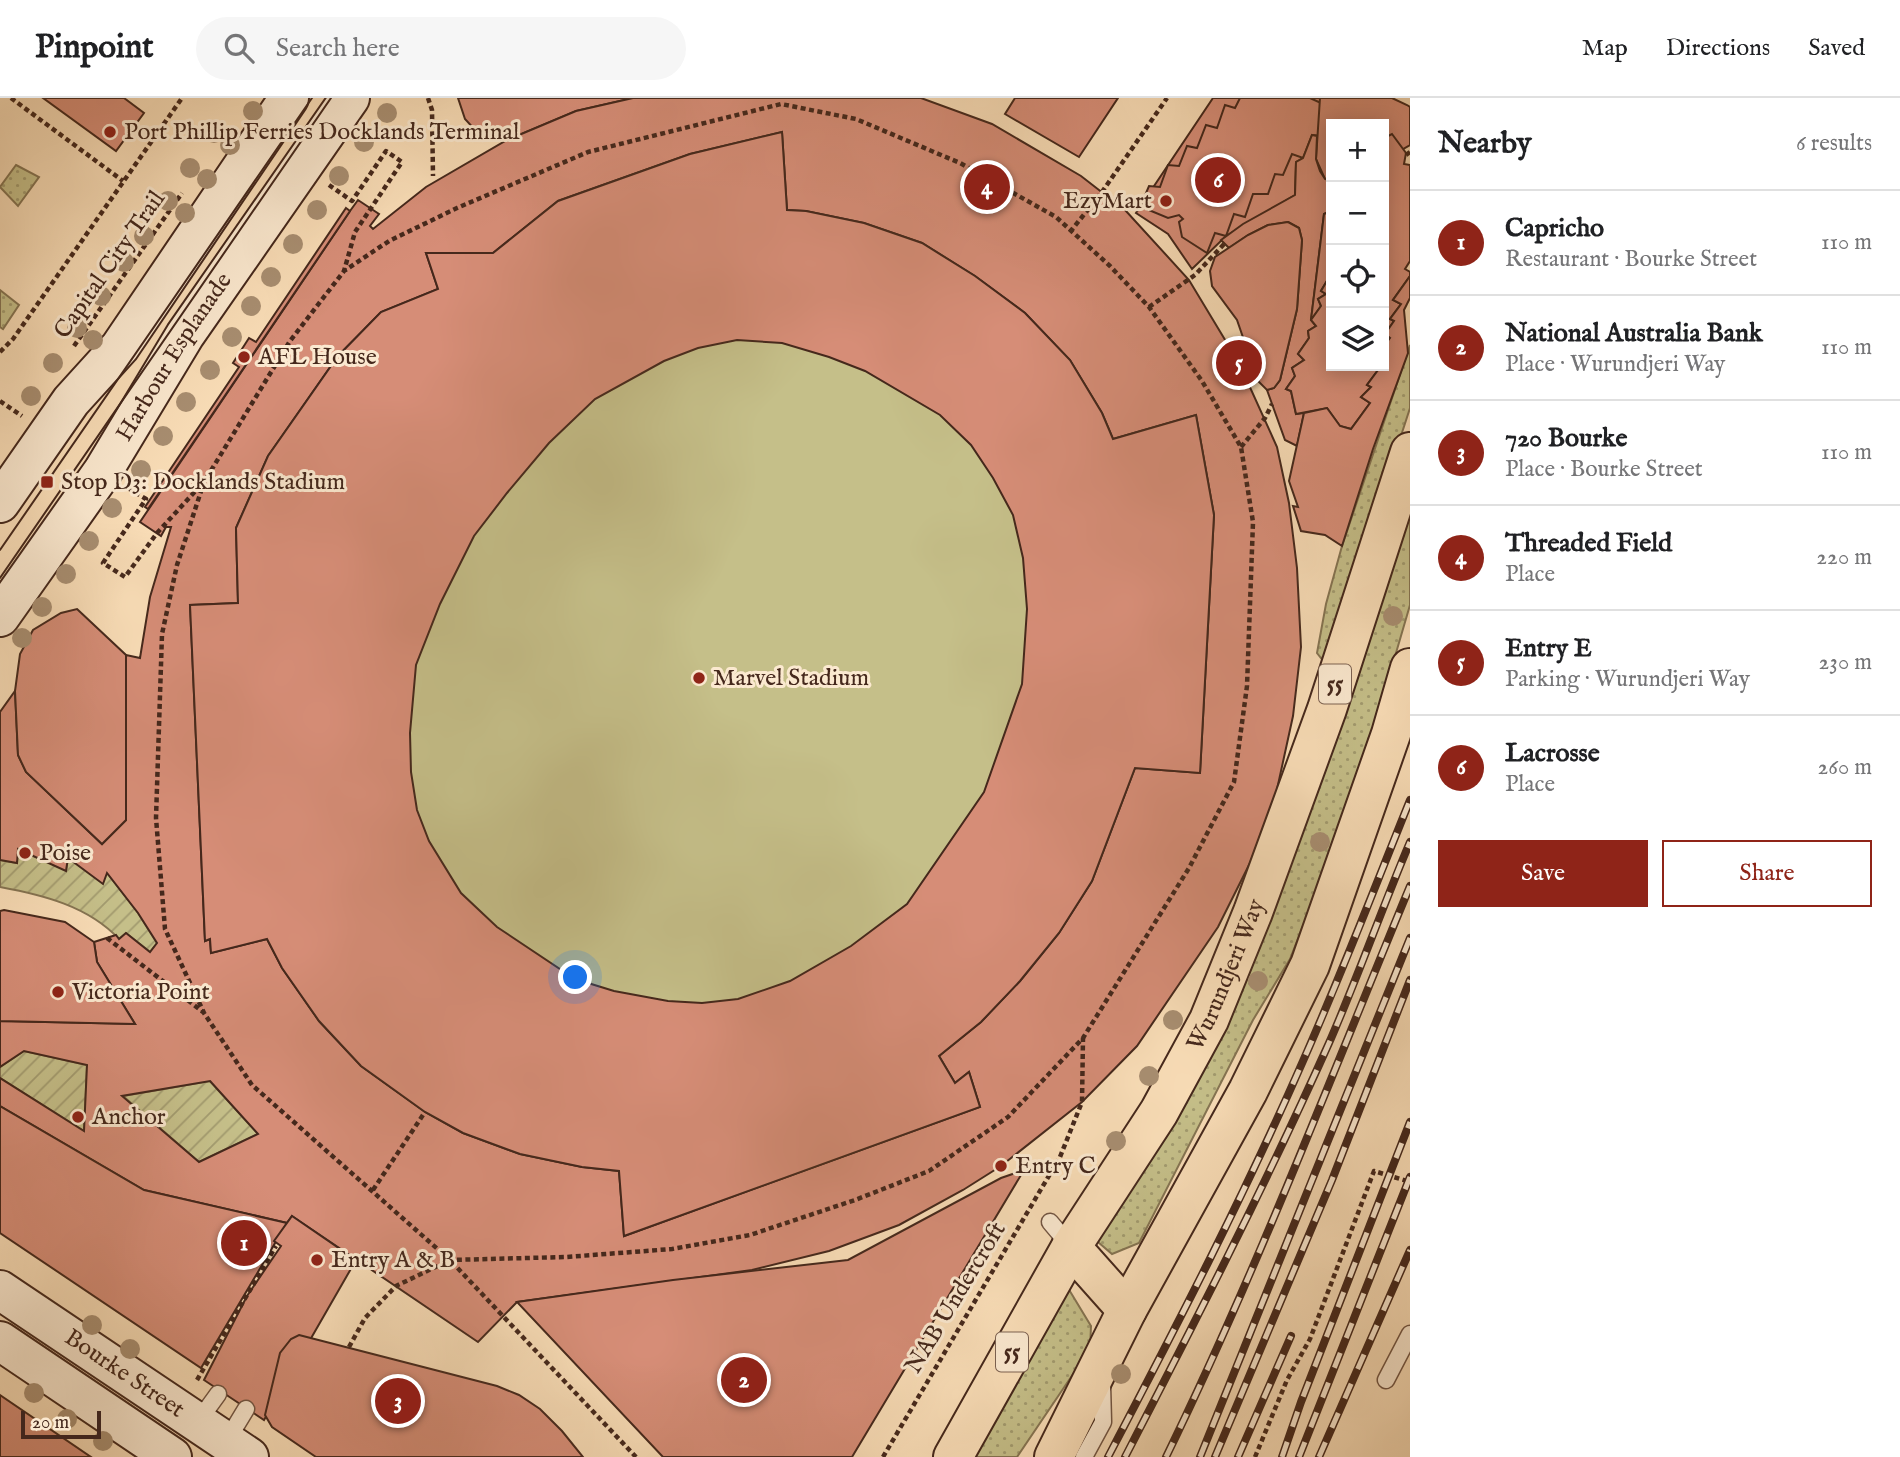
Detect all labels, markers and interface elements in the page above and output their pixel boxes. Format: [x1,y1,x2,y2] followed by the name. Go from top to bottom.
[196,17,686,80] search box
[35,27,154,69] text: Pinpoint
[220,29,258,67] icon: search
[276,32,400,65] text: Search here
[1582,33,1628,64] text: Map
[1666,33,1770,64] text: Directions
[1808,33,1865,64] text: Saved
[124,117,520,148] place label: Port Phillip Ferries Docklands Terminal
[1326,119,1389,371] map controls
[1326,119,1389,182] button: +
[102,124,118,140] marker: Port Phillip Ferries Docklands Terminal
[1438,125,1531,163] text: Nearby
[1796,129,1872,158] text: 6 results
[1195,154,1241,206] pin: 6
[964,161,1010,213] pin: 4
[1326,182,1389,245] button: −
[47,185,173,345] street label: Capital City Trail
[1063,186,1152,217] place label: EzyMart
[1158,193,1174,209] marker: EzyMart
[1505,212,1604,245] text: Capricho
[1457,228,1465,257] text: 1
[1821,228,1872,257] text: 110 m
[1326,245,1389,308] button: locate
[1505,245,1757,274] text: Restaurant · Bourke Street
[109,267,239,447] street label: Harbour Esplanade
[1326,308,1389,371] button: layers
[1505,317,1763,350] text: National Australia Bank
[1456,333,1466,362] text: 2
[1821,333,1872,362] text: 110 m
[1216,337,1262,389] pin: 5
[257,342,377,373] place label: AFL House
[236,349,252,365] marker: AFL House
[1505,350,1725,379] text: Place · Wurundjeri Way
[1505,422,1628,455] text: 720 Bourke
[1457,438,1465,467] text: 3
[1821,438,1872,467] text: 110 m
[1505,455,1703,484] text: Place · Bourke Street
[61,467,345,498] place label: Stop D3: Docklands Stadium
[39,474,55,490] marker: Stop D3: Docklands Stadium
[1505,527,1672,560] text: Threaded Field
[1455,543,1467,572] text: 4
[1816,543,1872,572] text: 220 m
[1505,560,1555,589] text: Place
[1505,632,1592,665] text: Entry E
[1457,648,1465,677] text: 5
[1819,648,1872,677] text: 230 m
[713,663,869,694] place label: Marvel Stadium
[1319,664,1351,704] road number: 55
[1505,665,1750,694] text: Parking · Wurundjeri Way
[691,670,707,686] marker: Marvel Stadium
[1505,737,1600,770] text: Lacrosse
[1456,753,1466,782] text: 6
[1817,753,1872,782] text: 260 m
[1505,770,1555,799] text: Place
[39,838,91,869] place label: Poise
[1438,840,1648,907] button: Save
[1662,840,1872,907] button: Share
[17,845,33,861] marker: Poise
[1180,895,1272,1056] street label: Wurundjeri Way
[558,960,592,994] your location
[71,977,210,1008] place label: Victoria Point
[50,984,66,1000] marker: Victoria Point
[91,1102,166,1133] place label: Anchor
[70,1109,86,1125] marker: Anchor
[1015,1151,1096,1182] place label: Entry C
[993,1158,1009,1174] marker: Entry C
[899,1216,1013,1380] street label: NAB Undercroft
[221,1217,267,1269] pin: 1
[331,1245,455,1276] place label: Entry A & B
[309,1252,325,1268] marker: Entry A & B
[58,1322,191,1425] street label: Bourke Street
[996,1332,1028,1372] road number: 55
[721,1354,767,1406] pin: 2
[375,1375,421,1427] pin: 3
[21,1408,102,1440] scale bar
[32,1411,69,1435] text: 20 m

